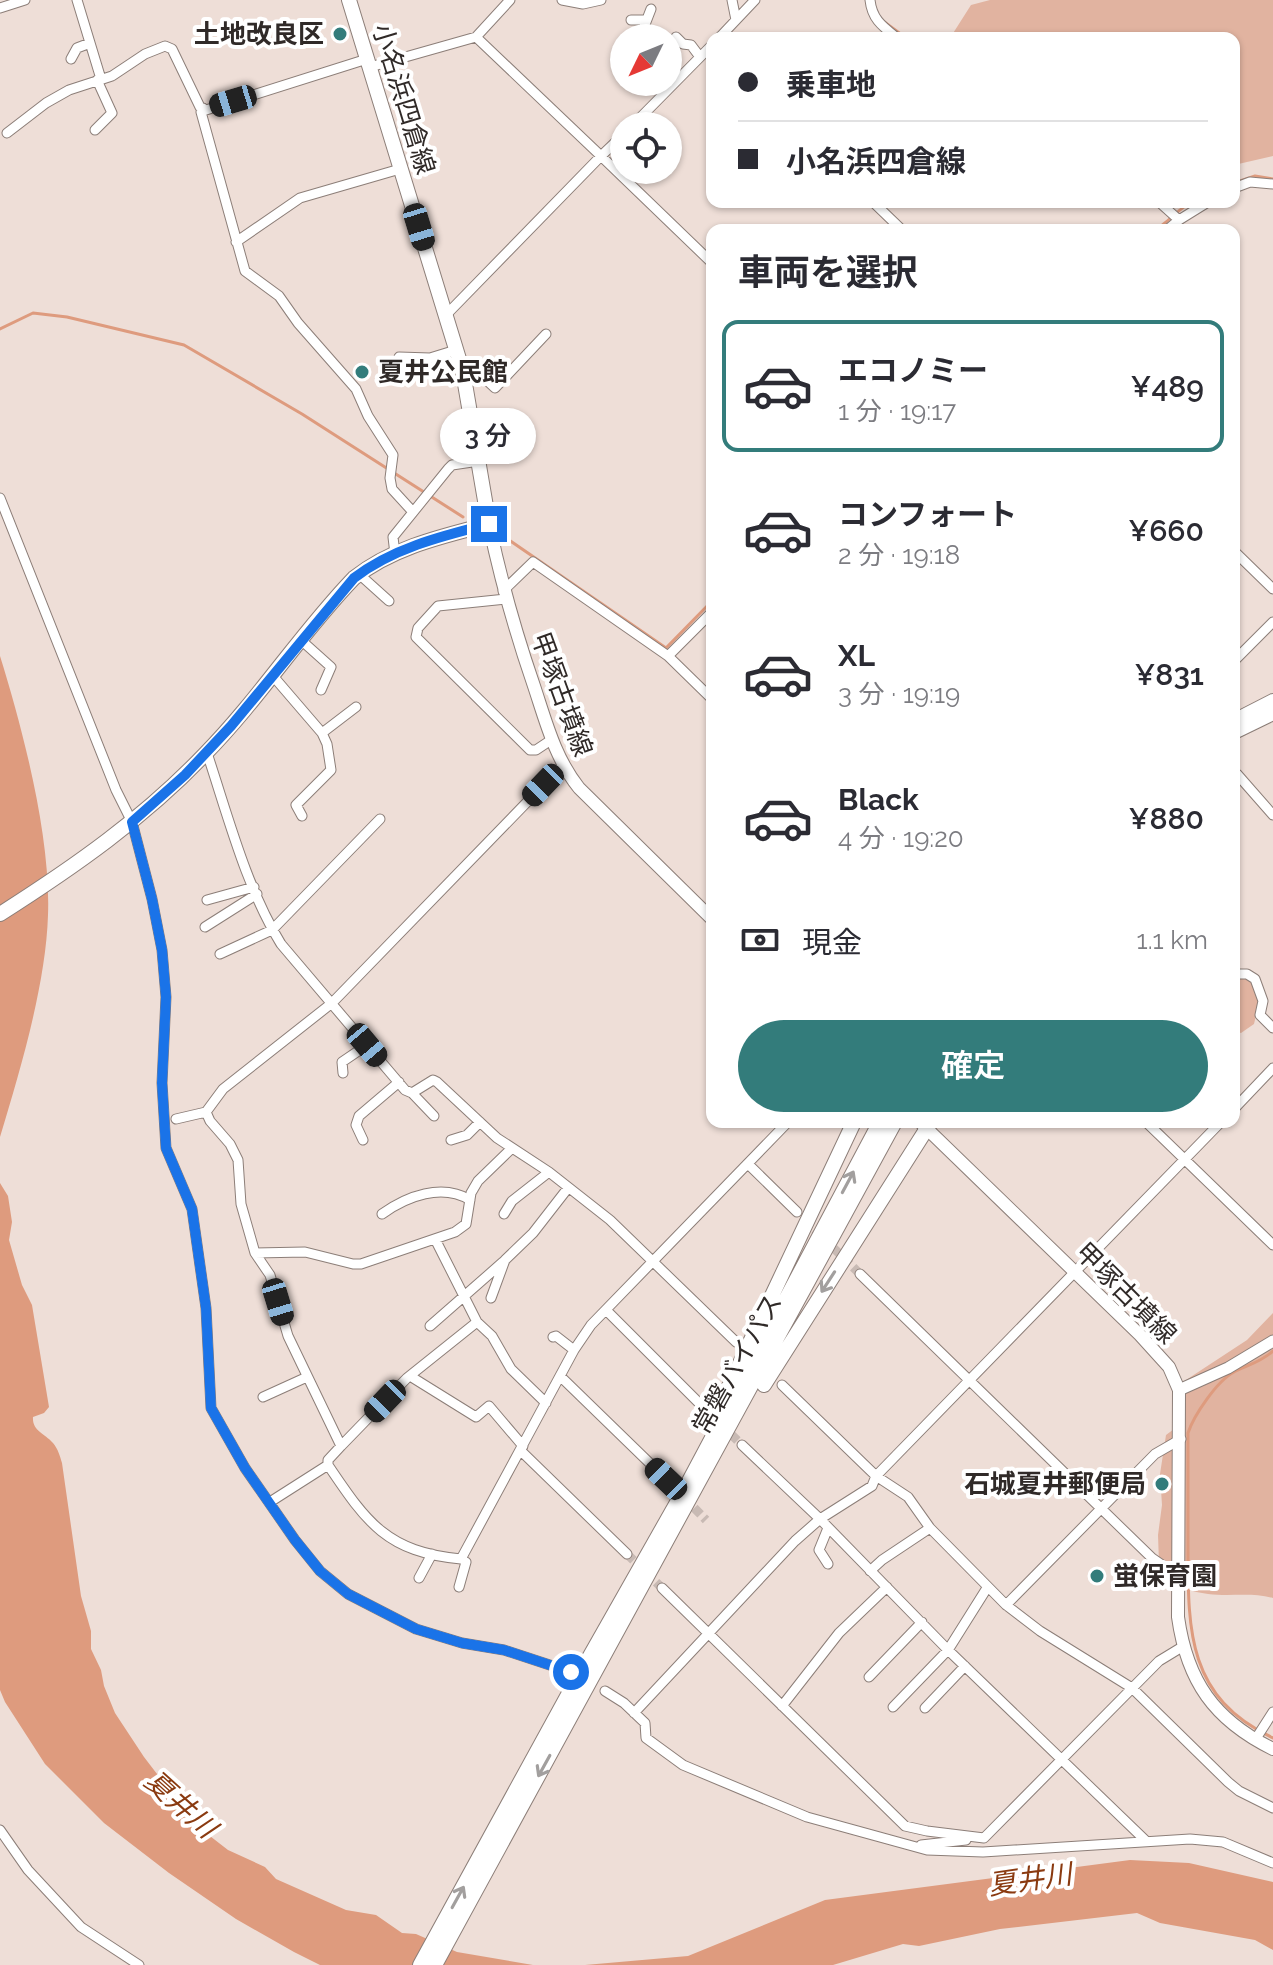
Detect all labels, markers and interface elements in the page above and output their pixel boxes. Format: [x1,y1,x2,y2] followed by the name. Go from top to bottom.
[194,19,324,49] place label: 土地改良区
[367,20,441,178] street label: 小名浜四倉線
[610,24,682,96] north arrow
[610,24,682,184] map controls
[331,25,349,43] marker: 土地改良区
[786,67,876,102] text: 乗車地
[207,83,259,119] car
[610,112,682,184] button: locate
[786,144,966,179] text: 小名浜四倉線
[401,201,437,253] car
[738,251,918,293] text: 車両を選択
[742,350,814,422] icon: car
[838,353,988,388] text: エコノミー
[378,357,508,387] place label: 夏井公民館
[353,363,371,381] marker: 夏井公民館
[1130,369,1204,404] text: ¥489
[838,396,956,426] text: 1 分 · 19:17
[441,408,537,464] callout: 3 分
[465,421,511,451] text: 3 分
[742,494,814,566] icon: car
[838,497,1017,532] text: コンフォート
[471,506,507,542] route end
[1128,513,1204,548] text: ¥660
[838,540,960,570] text: 2 分 · 19:18
[526,628,598,760] street label: 甲塚古墳線
[742,638,814,710] icon: car
[838,638,875,673] text: XL
[1134,657,1204,692] text: ¥831
[838,679,960,709] text: 3 分 · 19:19
[518,759,568,811] car
[742,782,814,854] icon: car
[838,782,919,817] text: Black
[1129,801,1204,836] text: ¥880
[838,823,964,853] text: 4 分 · 19:20
[738,918,782,962] icon: cash
[802,925,862,960] text: 現金
[1137,925,1208,955] text: 1.1 km
[342,1019,392,1071] car
[738,1020,1208,1112] button: 確定
[841,1171,857,1195] one-way arrow
[1069,1236,1183,1350] street label: 甲塚古墳線
[820,1270,836,1293] one-way arrow
[260,1276,296,1328] car
[686,1289,788,1439] street label: 常磐バイパス
[360,1375,410,1427] car
[640,1454,692,1504] car
[964,1469,1146,1499] place label: 石城夏井郵便局
[1153,1475,1171,1493] marker: 石城夏井郵便局
[1113,1561,1217,1591] place label: 蛍保育園
[1088,1567,1106,1585] marker: 蛍保育園
[553,1654,589,1690] route start
[536,1754,552,1777] one-way arrow
[138,1764,225,1847] water label: 夏井川
[986,1857,1077,1902] water label: 夏井川
[450,1885,466,1909] one-way arrow

